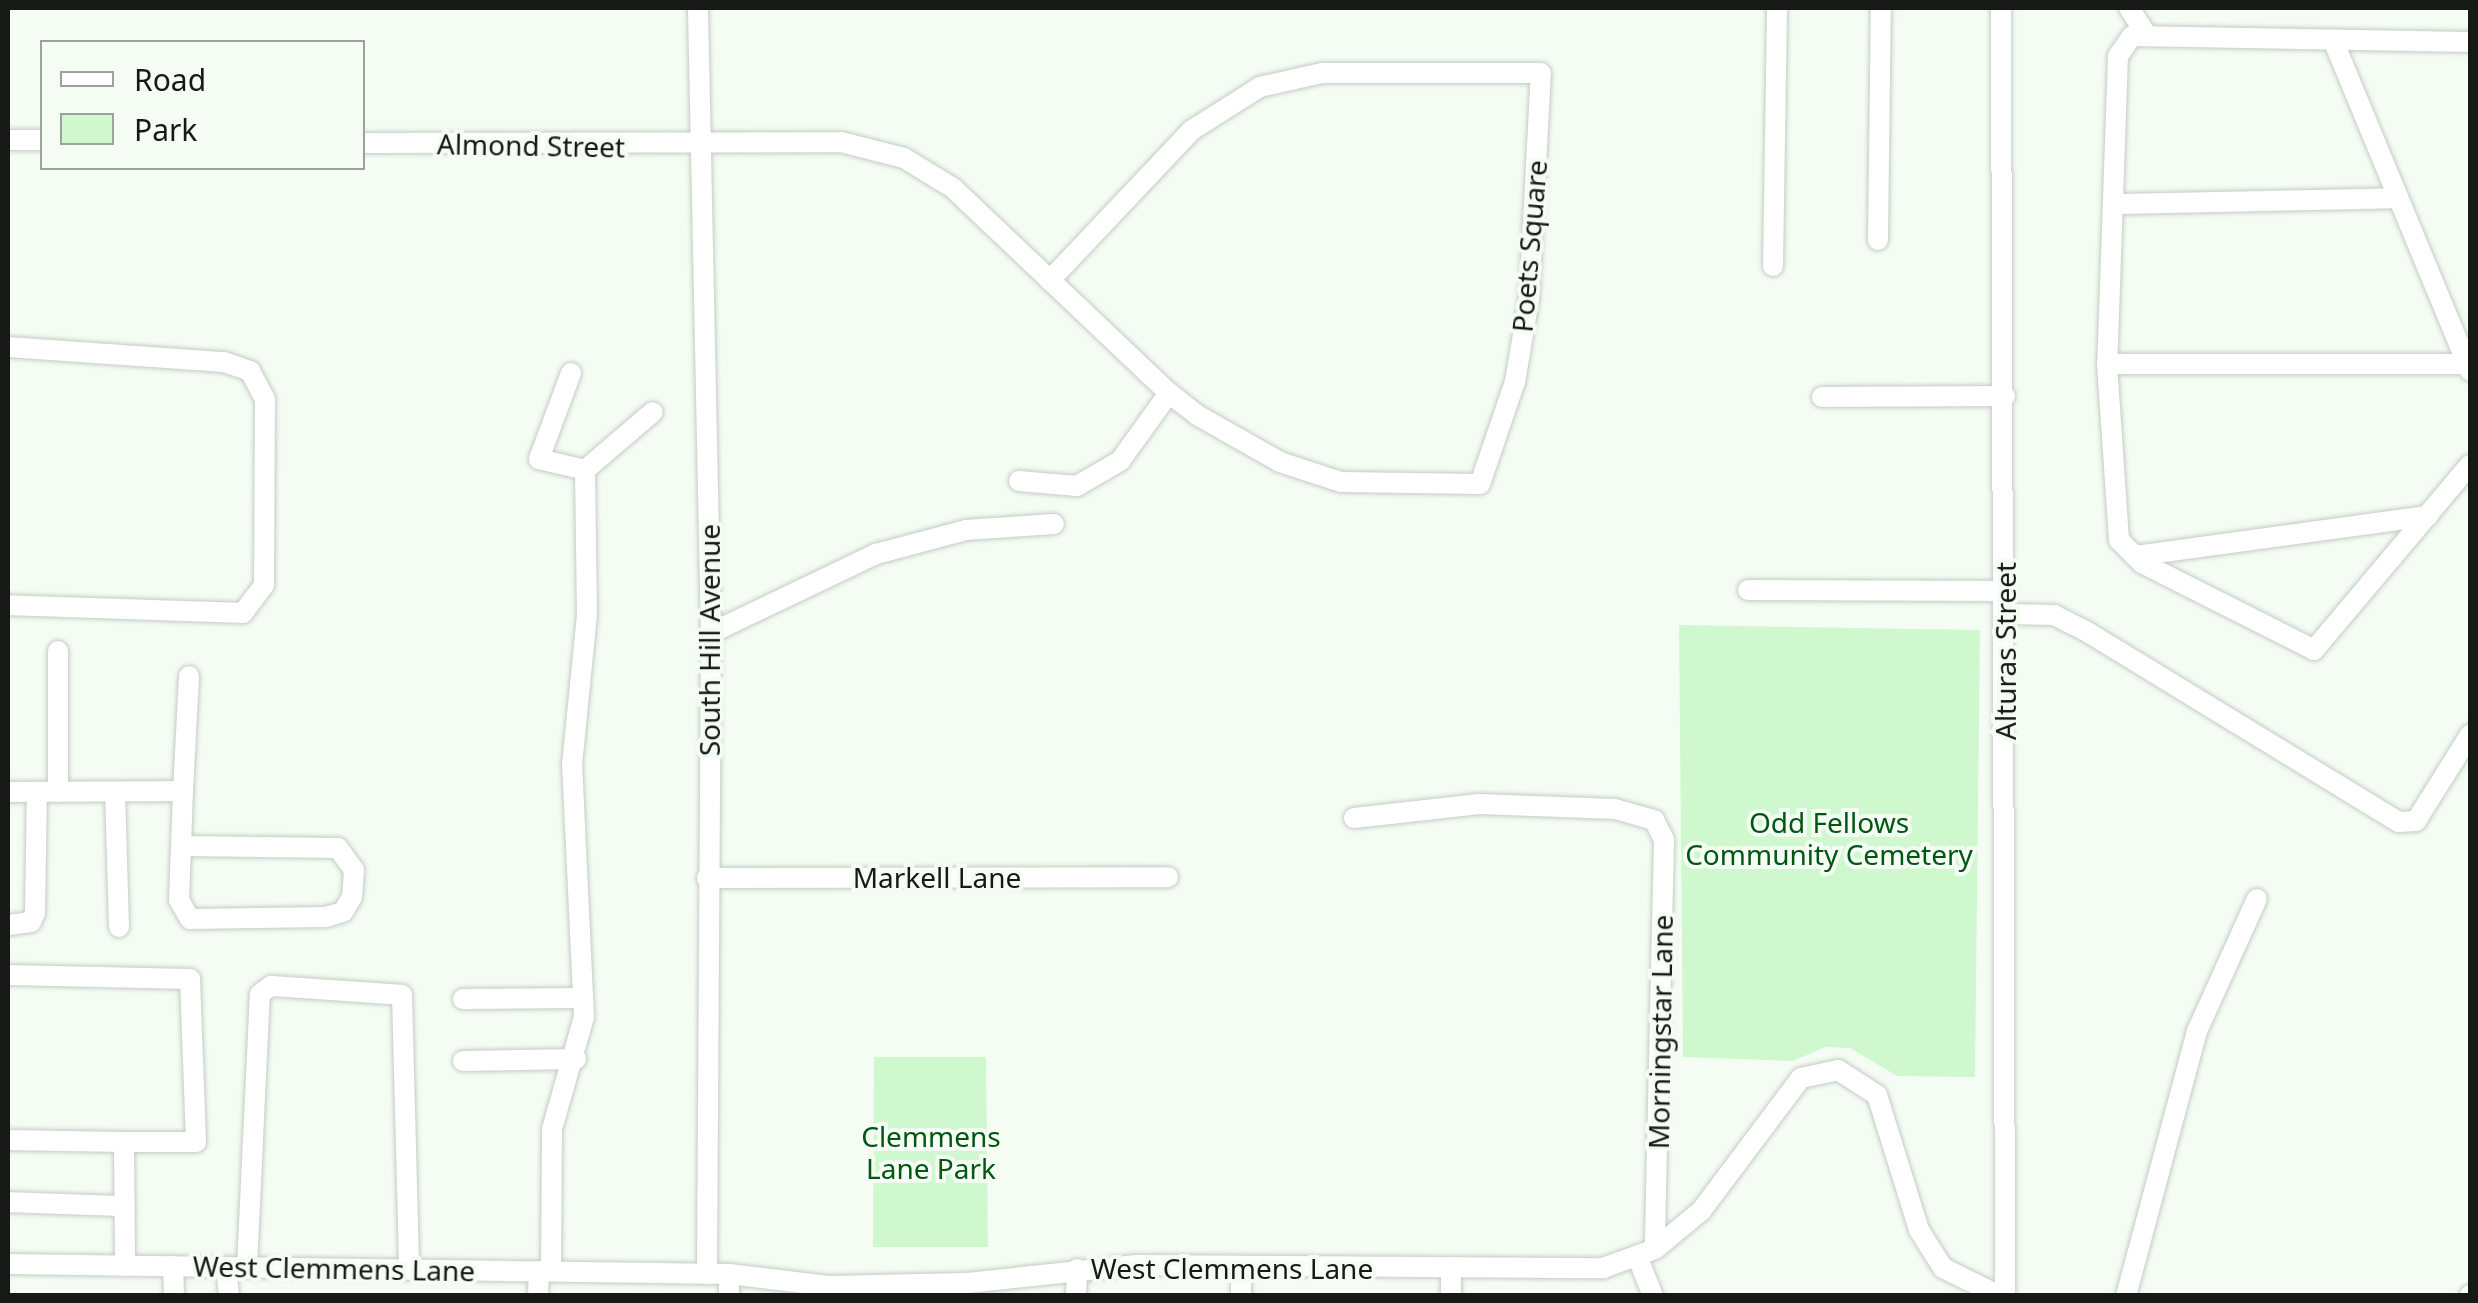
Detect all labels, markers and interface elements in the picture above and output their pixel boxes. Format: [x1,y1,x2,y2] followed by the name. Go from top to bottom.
[40,40,365,170] legend
[134,59,206,100] text: Road
[134,109,197,150] text: Park
[437,127,625,163] street label: Almond Street
[1505,158,1553,334] street label: Poets Square
[692,524,726,756] street label: South Hill Avenue
[1988,562,2022,740] street label: Alturas Street
[1685,805,1973,871] park label: Odd Fellows Community Cemetery
[853,860,1021,894] street label: Markell Lane
[1641,914,1679,1150] street label: Morningstar Lane
[861,1119,1001,1185] park label: Clemmens Lane Park
[193,1249,475,1287] street label: West Clemmens Lane
[1091,1251,1373,1285] street label: West Clemmens Lane

